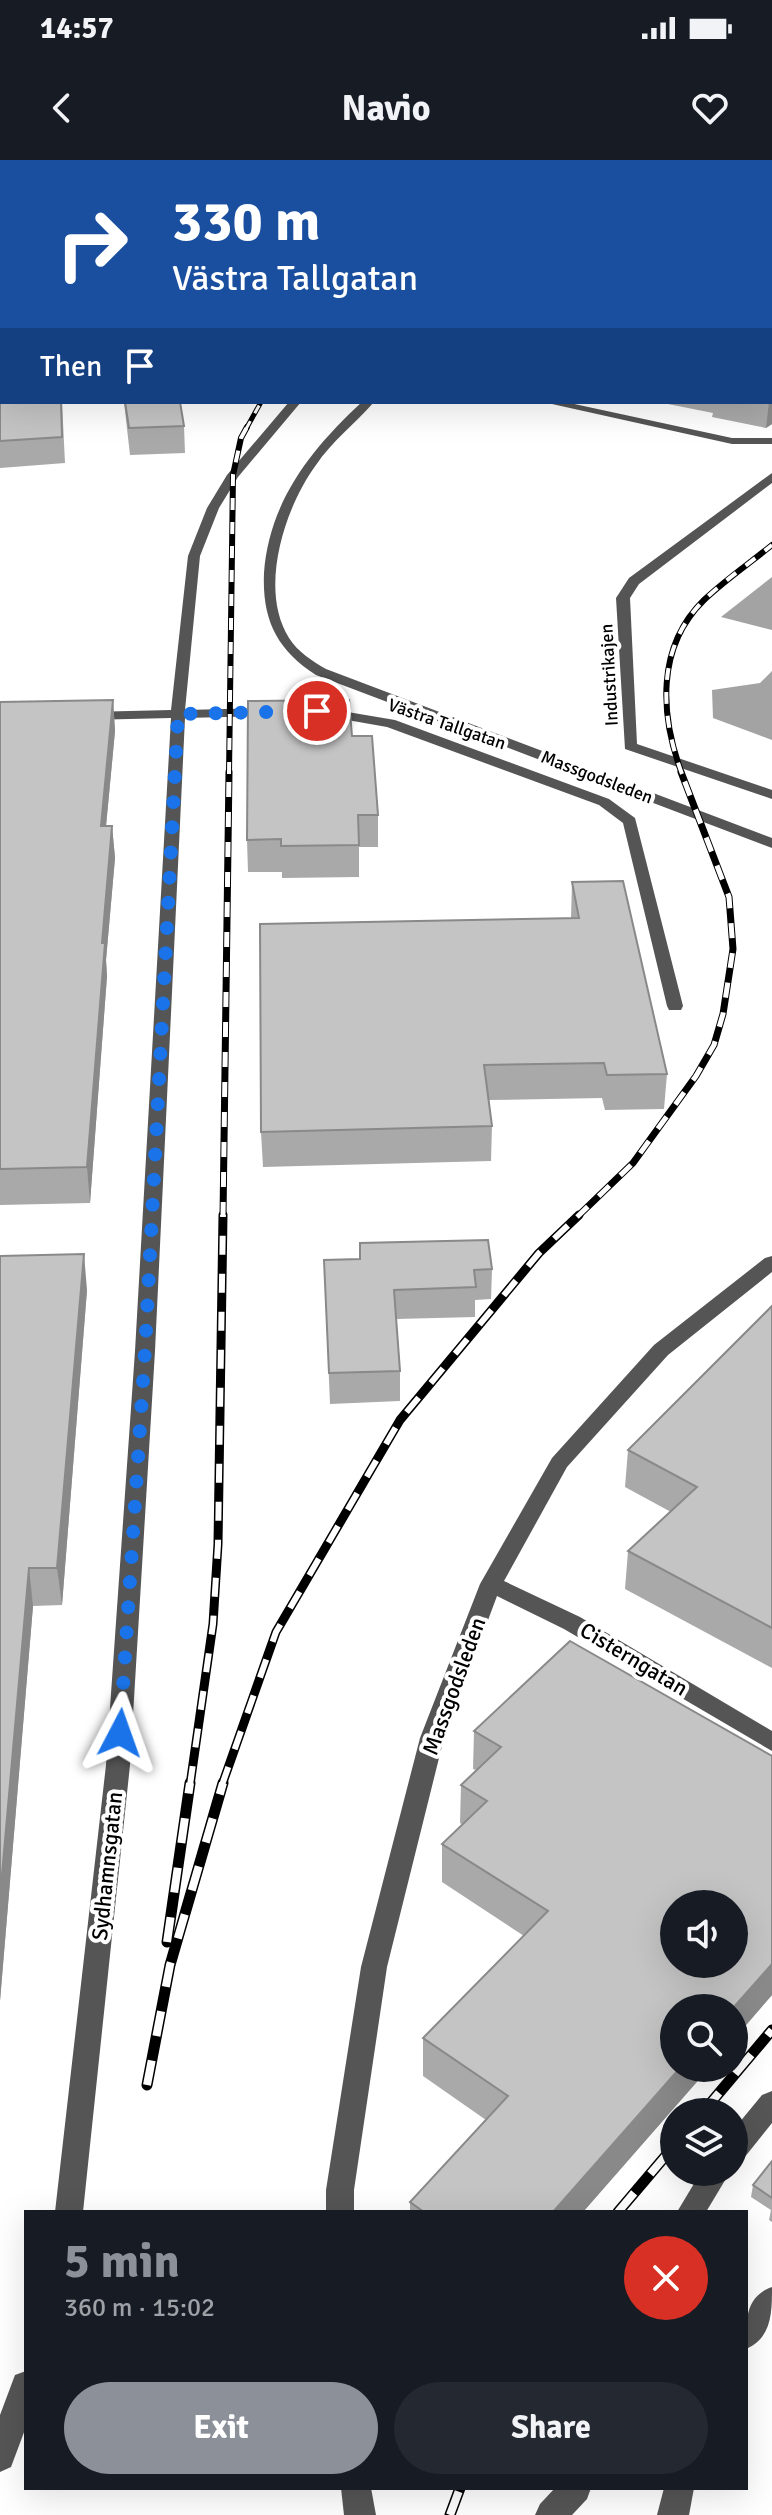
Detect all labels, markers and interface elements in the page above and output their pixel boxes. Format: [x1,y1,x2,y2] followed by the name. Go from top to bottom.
[40,10,114,47] text: 14:57
[40,86,84,130] icon: back
[342,86,430,131] text: Navio
[688,86,732,130] icon: heart
[172,187,320,256] text: 330 m
[40,192,144,296] icon: right
[172,256,418,301] text: Västra Tallgatan
[118,344,162,388] icon: arrive
[40,348,102,385] text: Then
[595,623,623,727] street label: Industrikajen
[283,677,351,745] pin
[295,689,339,733] icon: arrive
[385,694,509,754] street label: Västra Tallgatan
[538,746,656,808] street label: Massgodsleden
[417,1614,491,1758] street label: Massgodsleden
[575,1616,693,1702] street label: Cisterngatan
[78,1691,162,1775] position arrow
[86,1790,128,1942] street label: Sydhamnsgatan
[660,1890,748,2186] map controls
[660,1890,748,1978] button: sound
[660,1994,748,2082] button: search
[660,2098,748,2186] button: layers
[64,2232,180,2291] text: 5 min
[624,2236,708,2320] button: close
[64,2292,215,2324] text: 360 m · 15:02
[64,2382,378,2474] button: Exit
[394,2382,708,2474] button: Share

